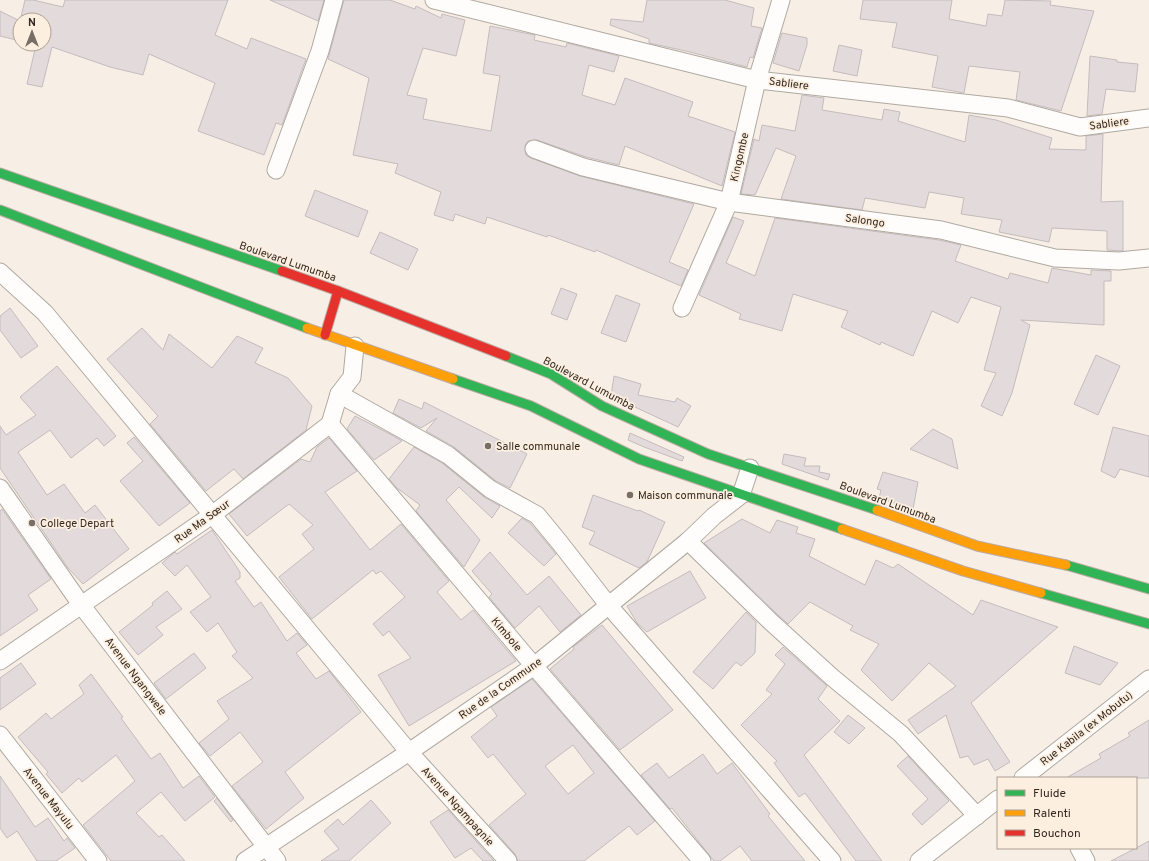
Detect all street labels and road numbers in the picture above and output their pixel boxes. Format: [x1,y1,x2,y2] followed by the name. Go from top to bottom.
[768,75,810,93] street label: Sabliere
[1088,114,1130,134] street label: Sabliere
[728,131,752,183] street label: Kingombe
[844,211,886,231] street label: Salongo
[237,239,338,285] street label: Boulevard Lumumba
[540,354,637,414] street label: Boulevard Lumumba
[837,479,938,527] street label: Boulevard Lumumba
[172,496,234,547] street label: Rue Ma Sœur
[488,615,525,655] street label: Kimbole
[101,635,169,719] street label: Avenue Ngangwele
[456,655,545,723] street label: Rue de la Commune
[1038,688,1136,769] street label: Rue Kabila (ex Mobutu)
[418,764,497,849] street label: Avenue Ngampagnie
[20,765,77,832] street label: Avenue Mayulu

